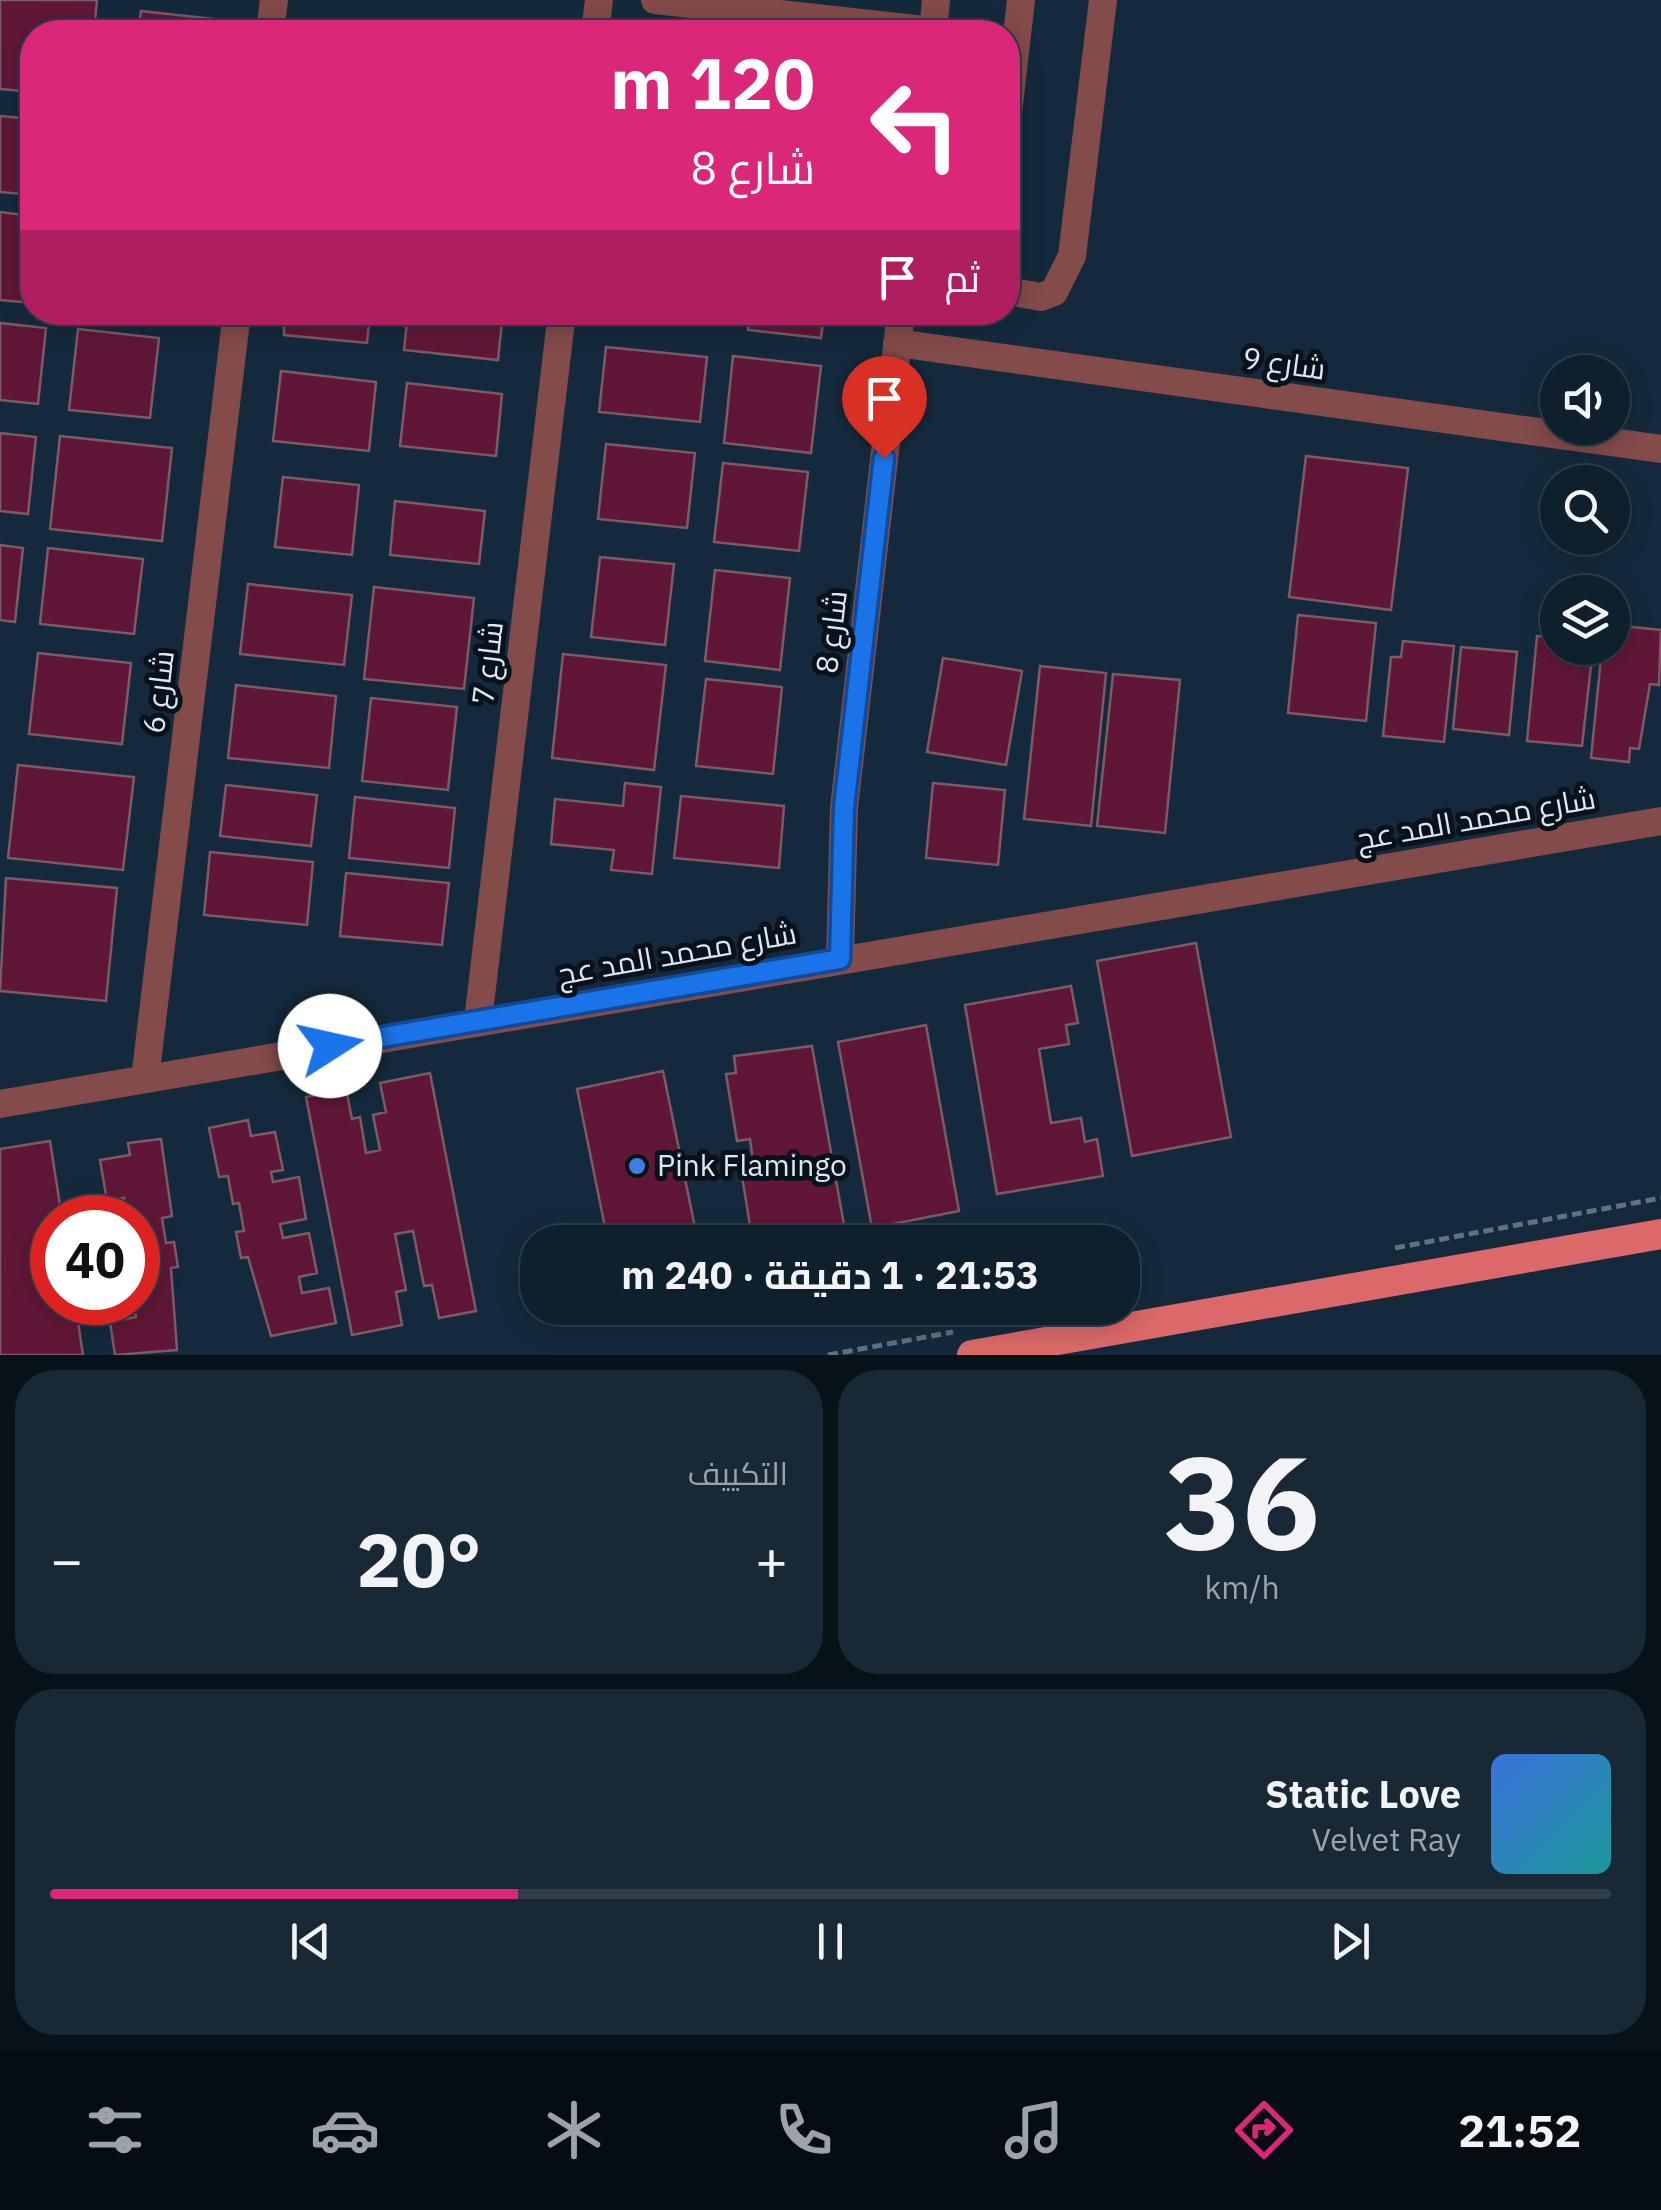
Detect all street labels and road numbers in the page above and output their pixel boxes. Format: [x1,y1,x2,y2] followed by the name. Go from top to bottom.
[1240,337,1328,390] street label: شارع 9
[806,588,857,676] street label: شارع 8
[462,619,513,707] street label: شارع 7
[133,648,184,736] street label: شارع 6
[1353,777,1599,860] street label: شارع محمد المد عج
[554,912,800,995] street label: شارع محمد المد عج

